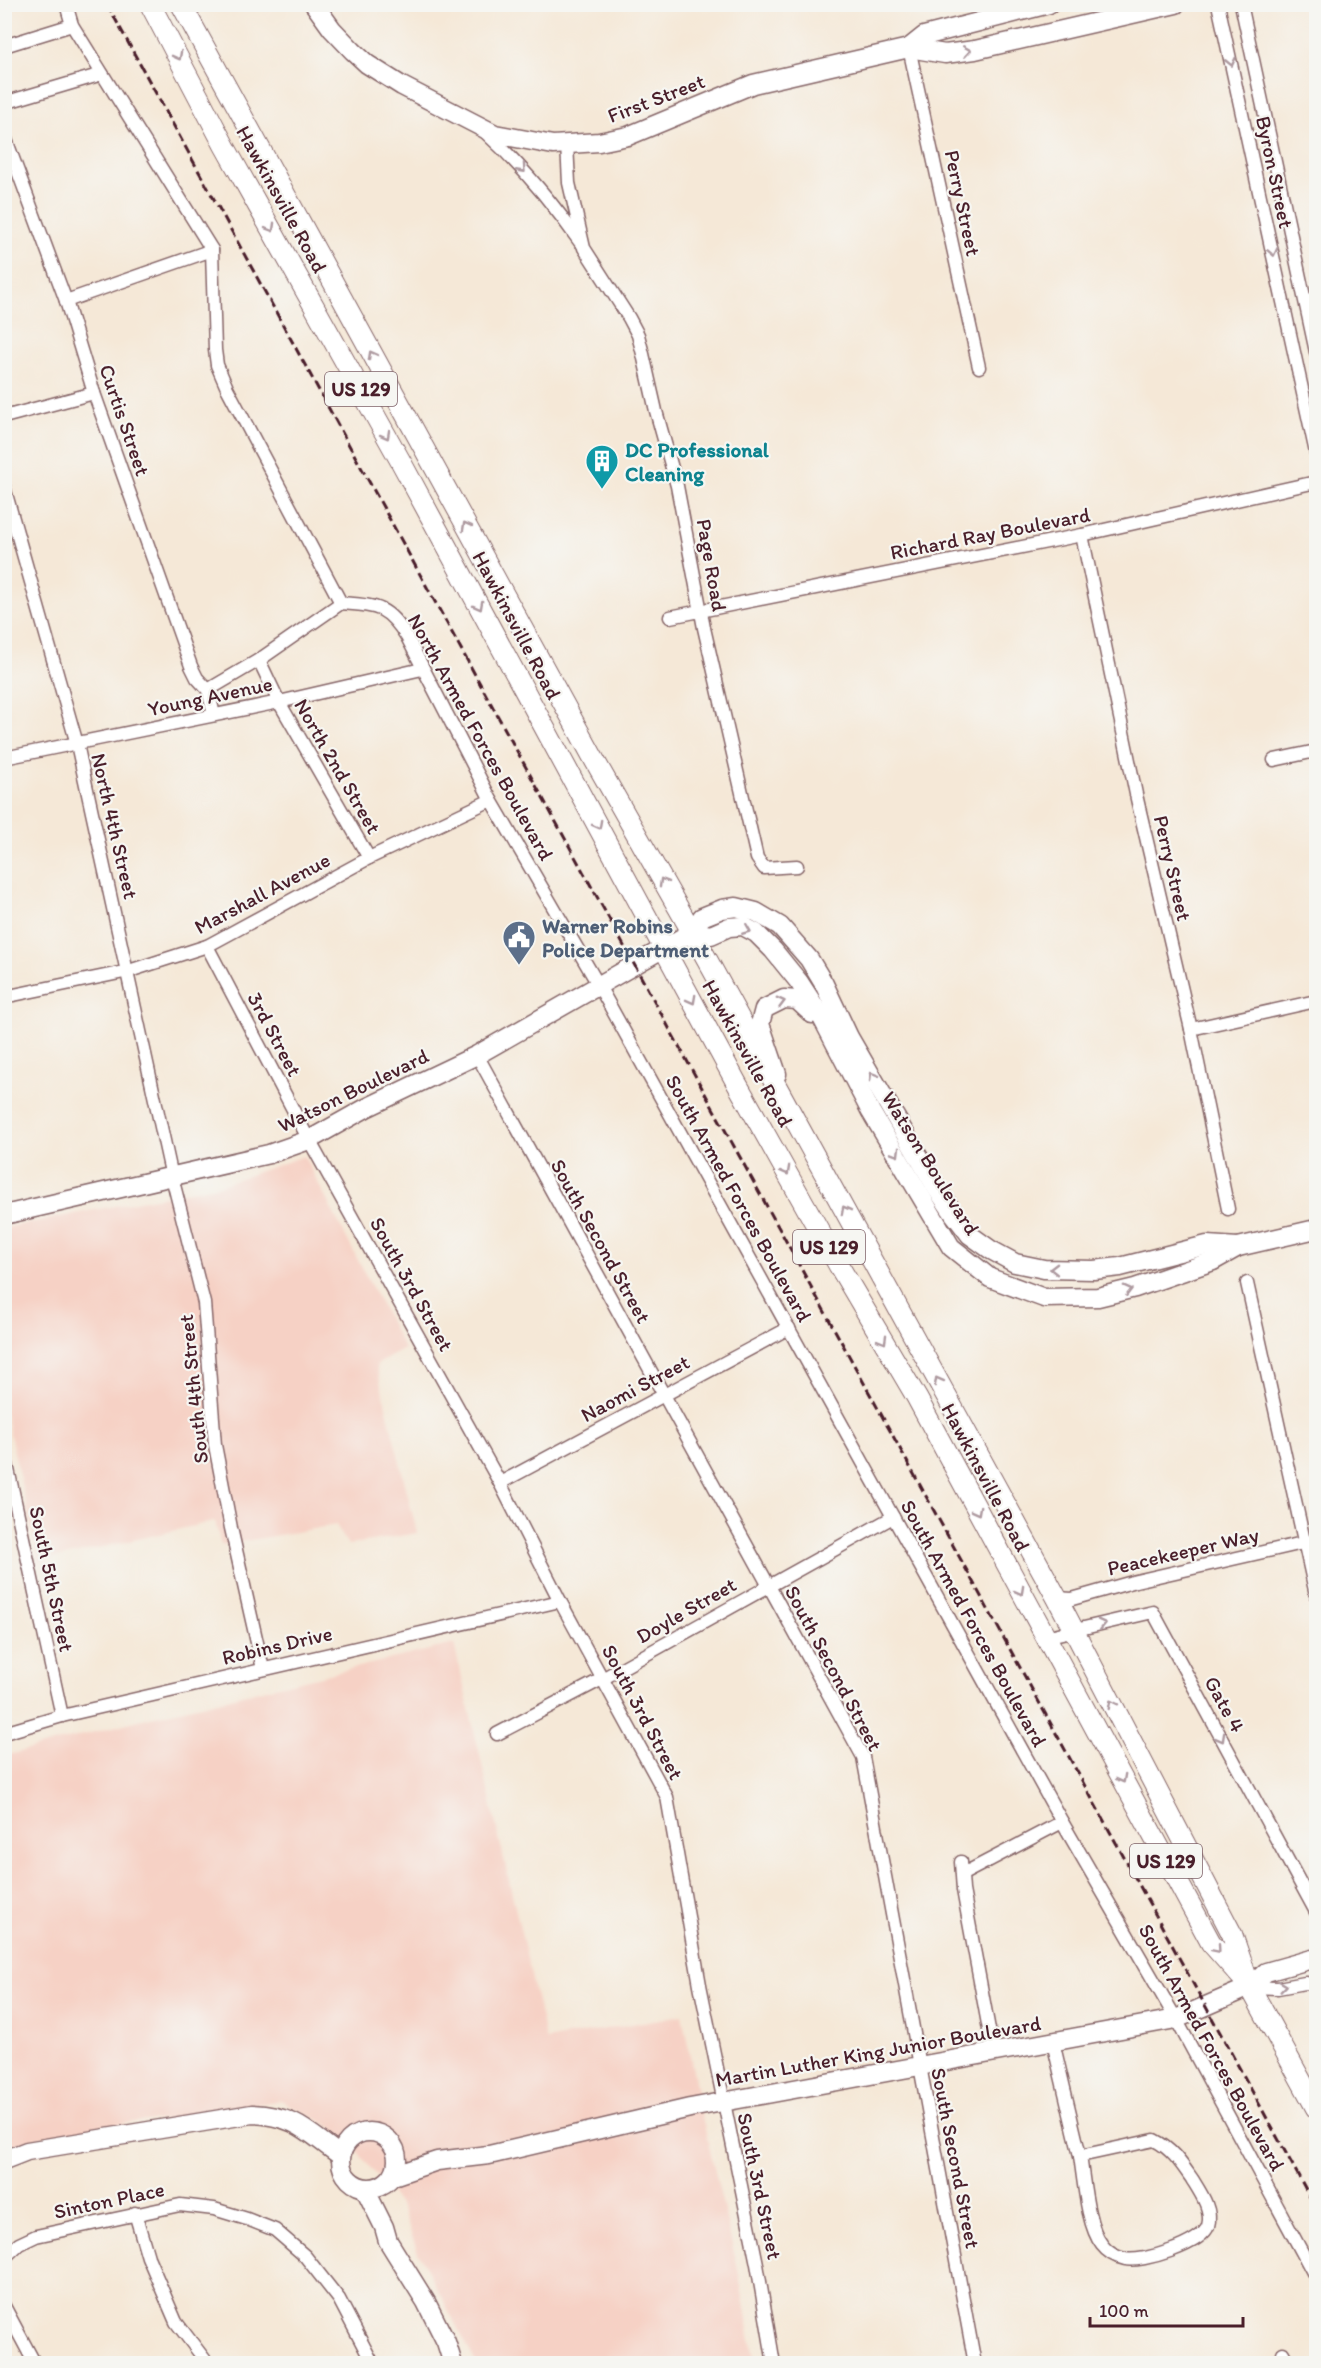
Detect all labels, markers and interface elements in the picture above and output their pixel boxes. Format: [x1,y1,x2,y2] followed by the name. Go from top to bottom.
[962,45,972,57] one-way arrow
[170,50,182,61] one-way arrow
[1223,56,1236,66] one-way arrow
[604,68,708,128] street label: First Street
[1251,114,1299,231] street label: Byron Street
[231,121,333,277] street label: Hawkinsville Road
[940,148,986,258] street label: Perry Street
[515,162,526,172] one-way arrow
[264,221,275,232] one-way arrow
[1265,247,1278,257] one-way arrow
[368,350,379,361] one-way arrow
[94,361,156,479] street label: Curtis Street
[325,372,397,406] road number: US 129
[379,428,390,439] one-way arrow
[625,437,770,487] place label: DC Professional Cleaning
[584,443,620,490] building icon: DC Professional Cleaning
[888,501,1093,565] street label: Richard Ray Boulevard
[692,517,732,613] street label: Page Road
[462,522,473,532] one-way arrow
[467,547,567,703] street label: Hawkinsville Road
[472,600,483,610] one-way arrow
[403,609,560,865] street label: North Armed Forces Boulevard
[145,671,275,721] street label: Young Avenue
[289,694,387,838] street label: North 2nd Street
[86,751,144,901] street label: North 4th Street
[1149,813,1197,923] street label: Perry Street
[591,819,602,829] one-way arrow
[190,847,334,939] street label: Marshall Avenue
[659,877,670,888] one-way arrow
[542,913,709,963] place label: Warner Robins Police Department
[501,919,537,966] public building icon: Warner Robins Police Department
[742,923,752,936] one-way arrow
[697,975,799,1131] street label: Hawkinsville Road
[242,988,308,1080] street label: 3rd Street
[685,994,696,1004] one-way arrow
[775,997,786,1009] one-way arrow
[273,1042,433,1137] street label: Watson Boulevard
[661,1070,818,1326] street label: South Armed Forces Boulevard
[869,1072,880,1082] one-way arrow
[877,1086,986,1240] street label: Watson Boulevard
[888,1147,900,1157] one-way arrow
[546,1155,657,1327] street label: South Second Street
[779,1165,790,1175] one-way arrow
[841,1206,852,1217] one-way arrow
[365,1213,459,1355] street label: South 3rd Street
[793,1230,865,1264] road number: US 129
[1049,1263,1058,1276] one-way arrow
[1122,1284,1132,1297] one-way arrow
[173,1313,213,1465] street label: South 4th Street
[875,1334,887,1344] one-way arrow
[576,1349,694,1427] street label: Naomi Street
[934,1377,945,1388] one-way arrow
[936,1399,1036,1555] street label: Hawkinsville Road
[896,1495,1053,1751] street label: South Armed Forces Boulevard
[24,1504,80,1654] street label: South 5th Street
[970,1505,981,1515] one-way arrow
[1105,1521,1261,1581] street label: Peacekeeper Way
[632,1571,741,1649] street label: Doyle Street
[780,1581,888,1755] street label: South Second Street
[1013,1585,1024,1595] one-way arrow
[1097,1618,1107,1631] one-way arrow
[219,1620,335,1670] street label: Robins Drive
[597,1640,689,1784] street label: South 3rd Street
[1199,1671,1251,1737] street label: Gate 4
[1107,1699,1119,1710] one-way arrow
[1214,1731,1225,1742] one-way arrow
[1115,1773,1126,1783] one-way arrow
[1130,1844,1202,1878] road number: US 129
[1134,1919,1291,2175] street label: South Armed Forces Boulevard
[1209,1942,1220,1953] one-way arrow
[1279,1981,1288,1993] one-way arrow
[713,2010,1043,2092] street label: Martin Luther King Junior Boulevard
[926,2065,986,2251] street label: South Second Street
[732,2110,788,2262] street label: South 3rd Street
[51,2176,167,2224] street label: Sinton Place
[1090,2290,1243,2328] scale bar
[1099,2300,1149,2322] text: 100 m

